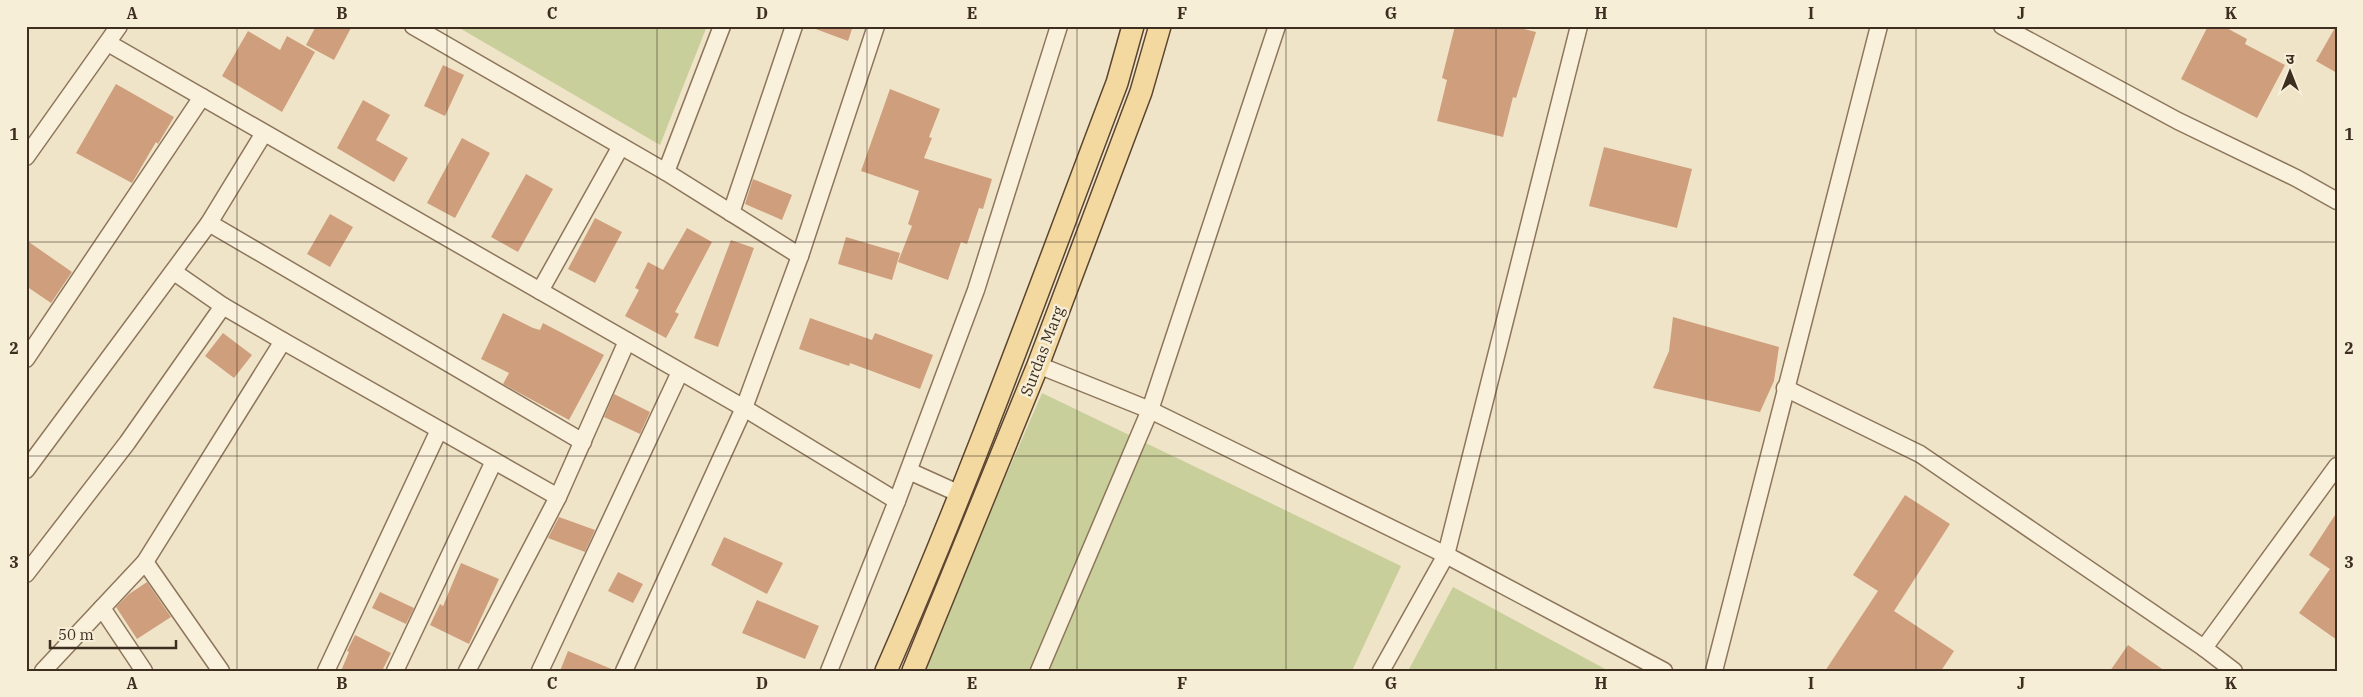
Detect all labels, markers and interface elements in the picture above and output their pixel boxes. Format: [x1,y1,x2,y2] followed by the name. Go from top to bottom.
[126,3,138,23] text: A
[336,3,348,23] text: B
[547,3,557,23] text: C
[756,3,768,23] text: D
[967,3,977,23] text: E
[1177,3,1187,23] text: F
[1385,3,1397,23] text: G
[1595,3,1608,23] text: H
[1808,3,1814,23] text: I
[2017,3,2025,23] text: J
[2225,3,2238,23] text: K
[2266,48,2316,98] north arrow
[2286,50,2295,68] text: उ
[9,124,19,144] text: 1
[2344,124,2354,144] text: 1
[1016,303,1068,399] street label: Surdas Marg
[9,338,19,358] text: 2
[2344,338,2354,358] text: 2
[9,552,19,572] text: 3
[2344,552,2354,572] text: 3
[50,617,176,649] scale bar
[58,625,94,644] text: 50 m
[126,673,138,693] text: A
[336,673,348,693] text: B
[547,673,557,693] text: C
[756,673,768,693] text: D
[967,673,977,693] text: E
[1177,673,1187,693] text: F
[1385,673,1397,693] text: G
[1595,673,1608,693] text: H
[1808,673,1814,693] text: I
[2017,673,2025,693] text: J
[2225,673,2238,693] text: K

